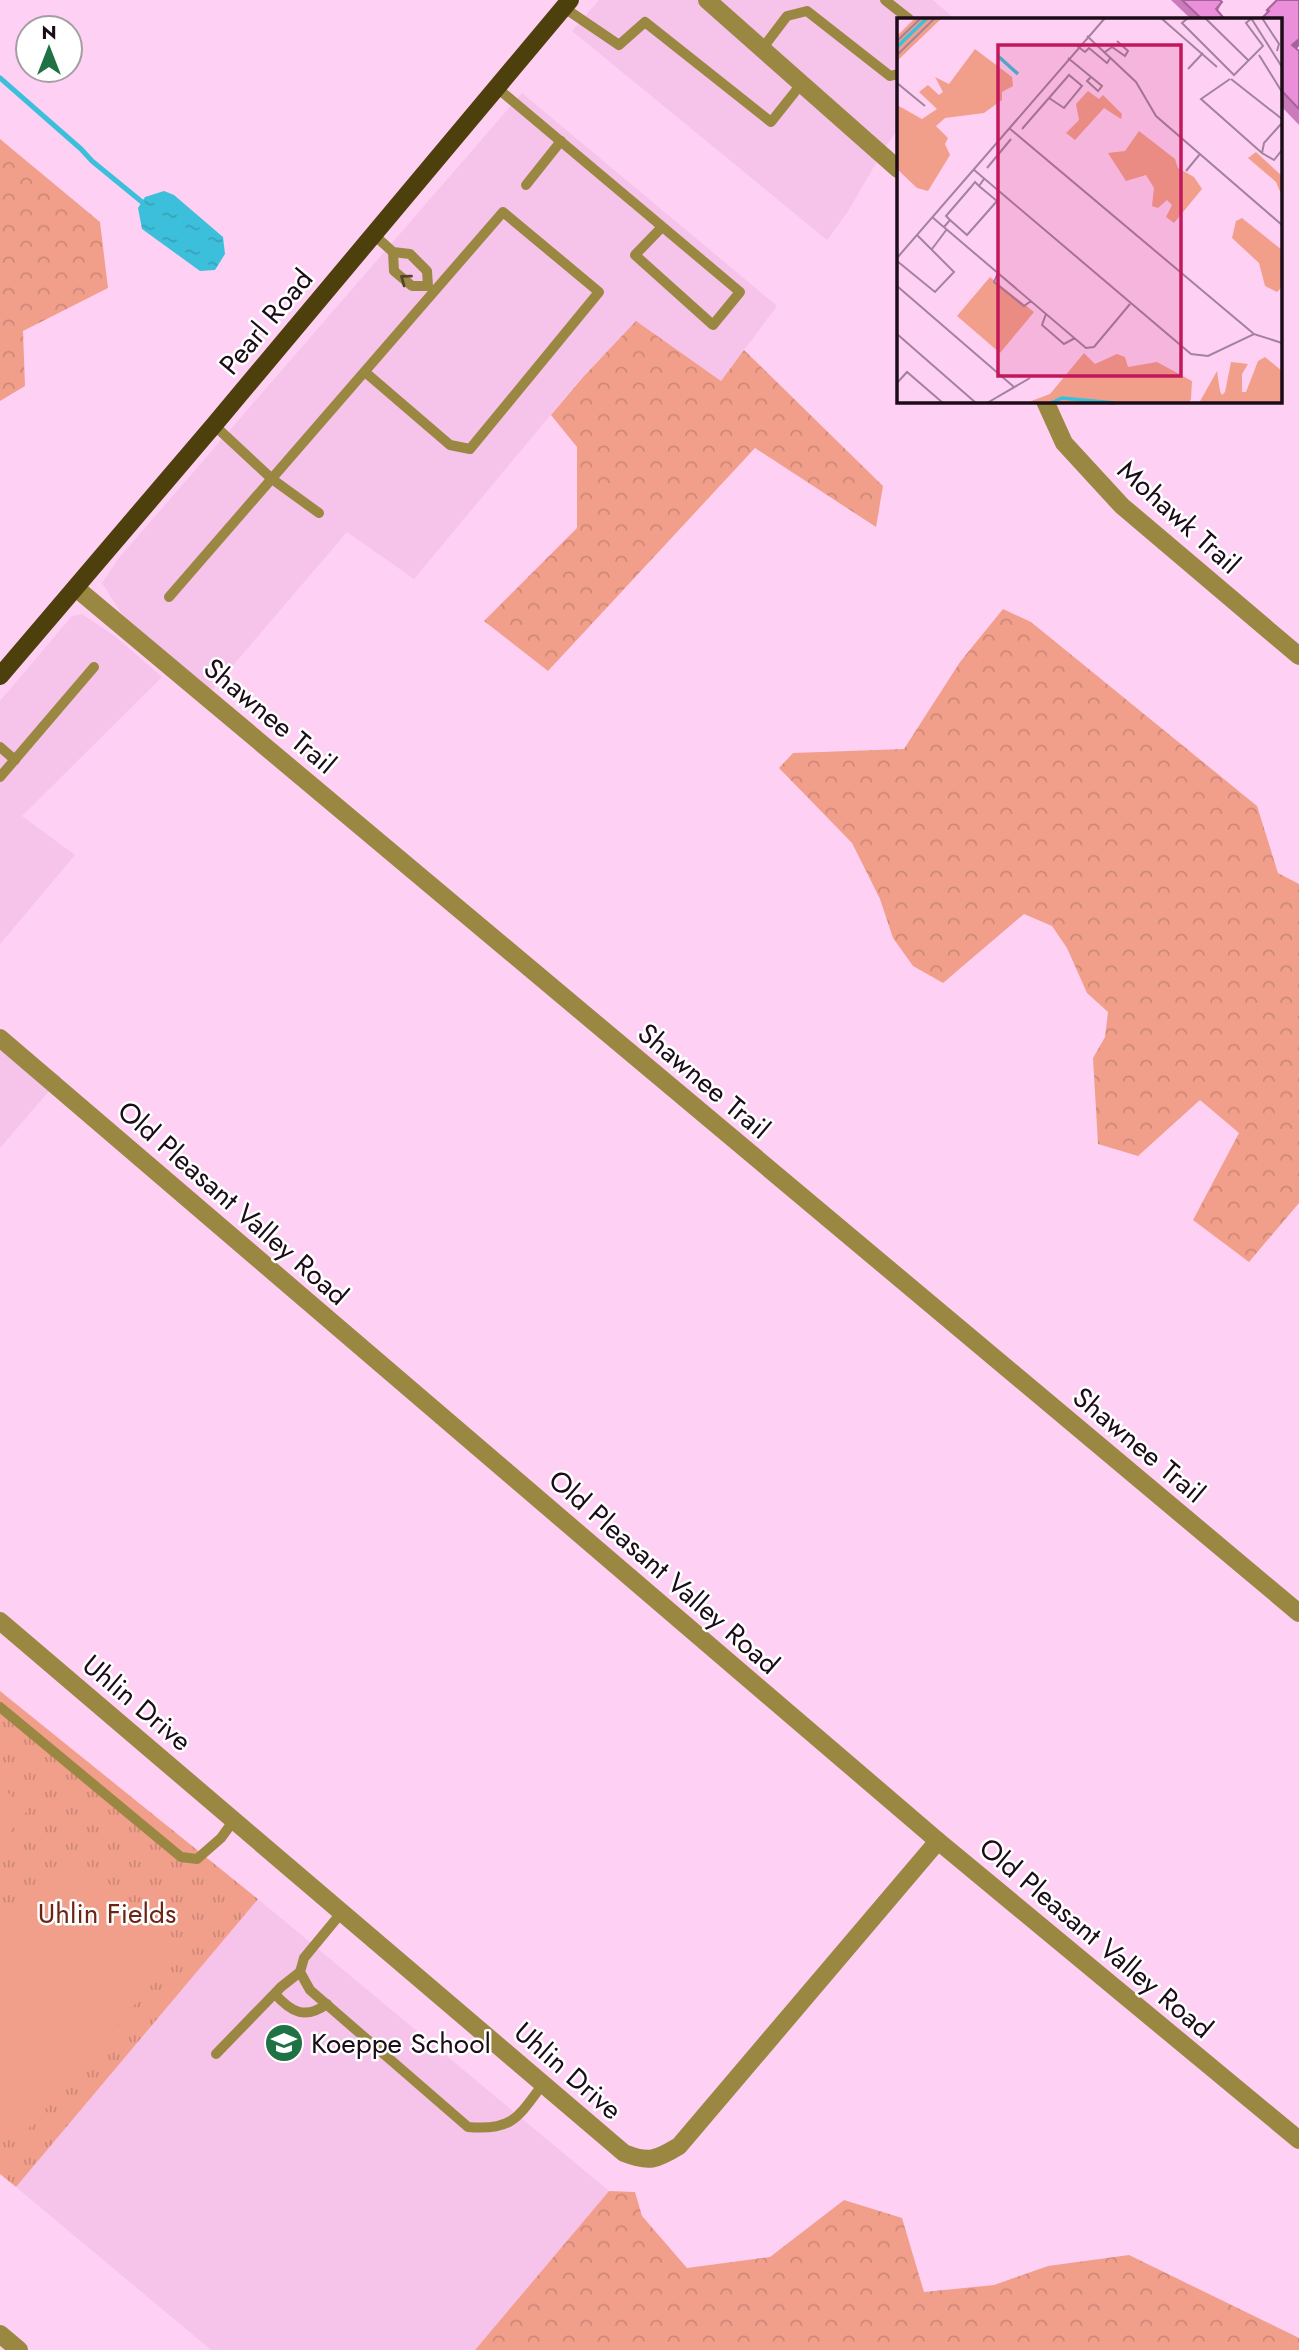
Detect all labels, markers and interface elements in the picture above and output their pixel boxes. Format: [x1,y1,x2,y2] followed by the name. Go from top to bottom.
[14,14,84,84] north arrow
[897,18,1282,402] inset map
[41,19,57,46] text: N
[209,260,323,384] street label: Pearl Road
[400,275,412,287] one-way arrow
[1108,450,1250,584] street label: Mohawk Trail
[195,648,345,784] street label: Shawnee Trail
[629,1013,779,1149] street label: Shawnee Trail
[108,1091,358,1315] street label: Old Pleasant Valley Road
[1064,1377,1214,1513] street label: Shawnee Trail
[539,1460,789,1684] street label: Old Pleasant Valley Road
[74,1645,200,1761] street label: Uhlin Drive
[970,1828,1222,2048] street label: Old Pleasant Valley Road
[38,1893,176,1934] park label: Uhlin Fields
[505,2012,631,2130] street label: Uhlin Drive
[263,2022,305,2064] school or university icon: Koeppe School
[311,2023,491,2064] place label: Koeppe School

